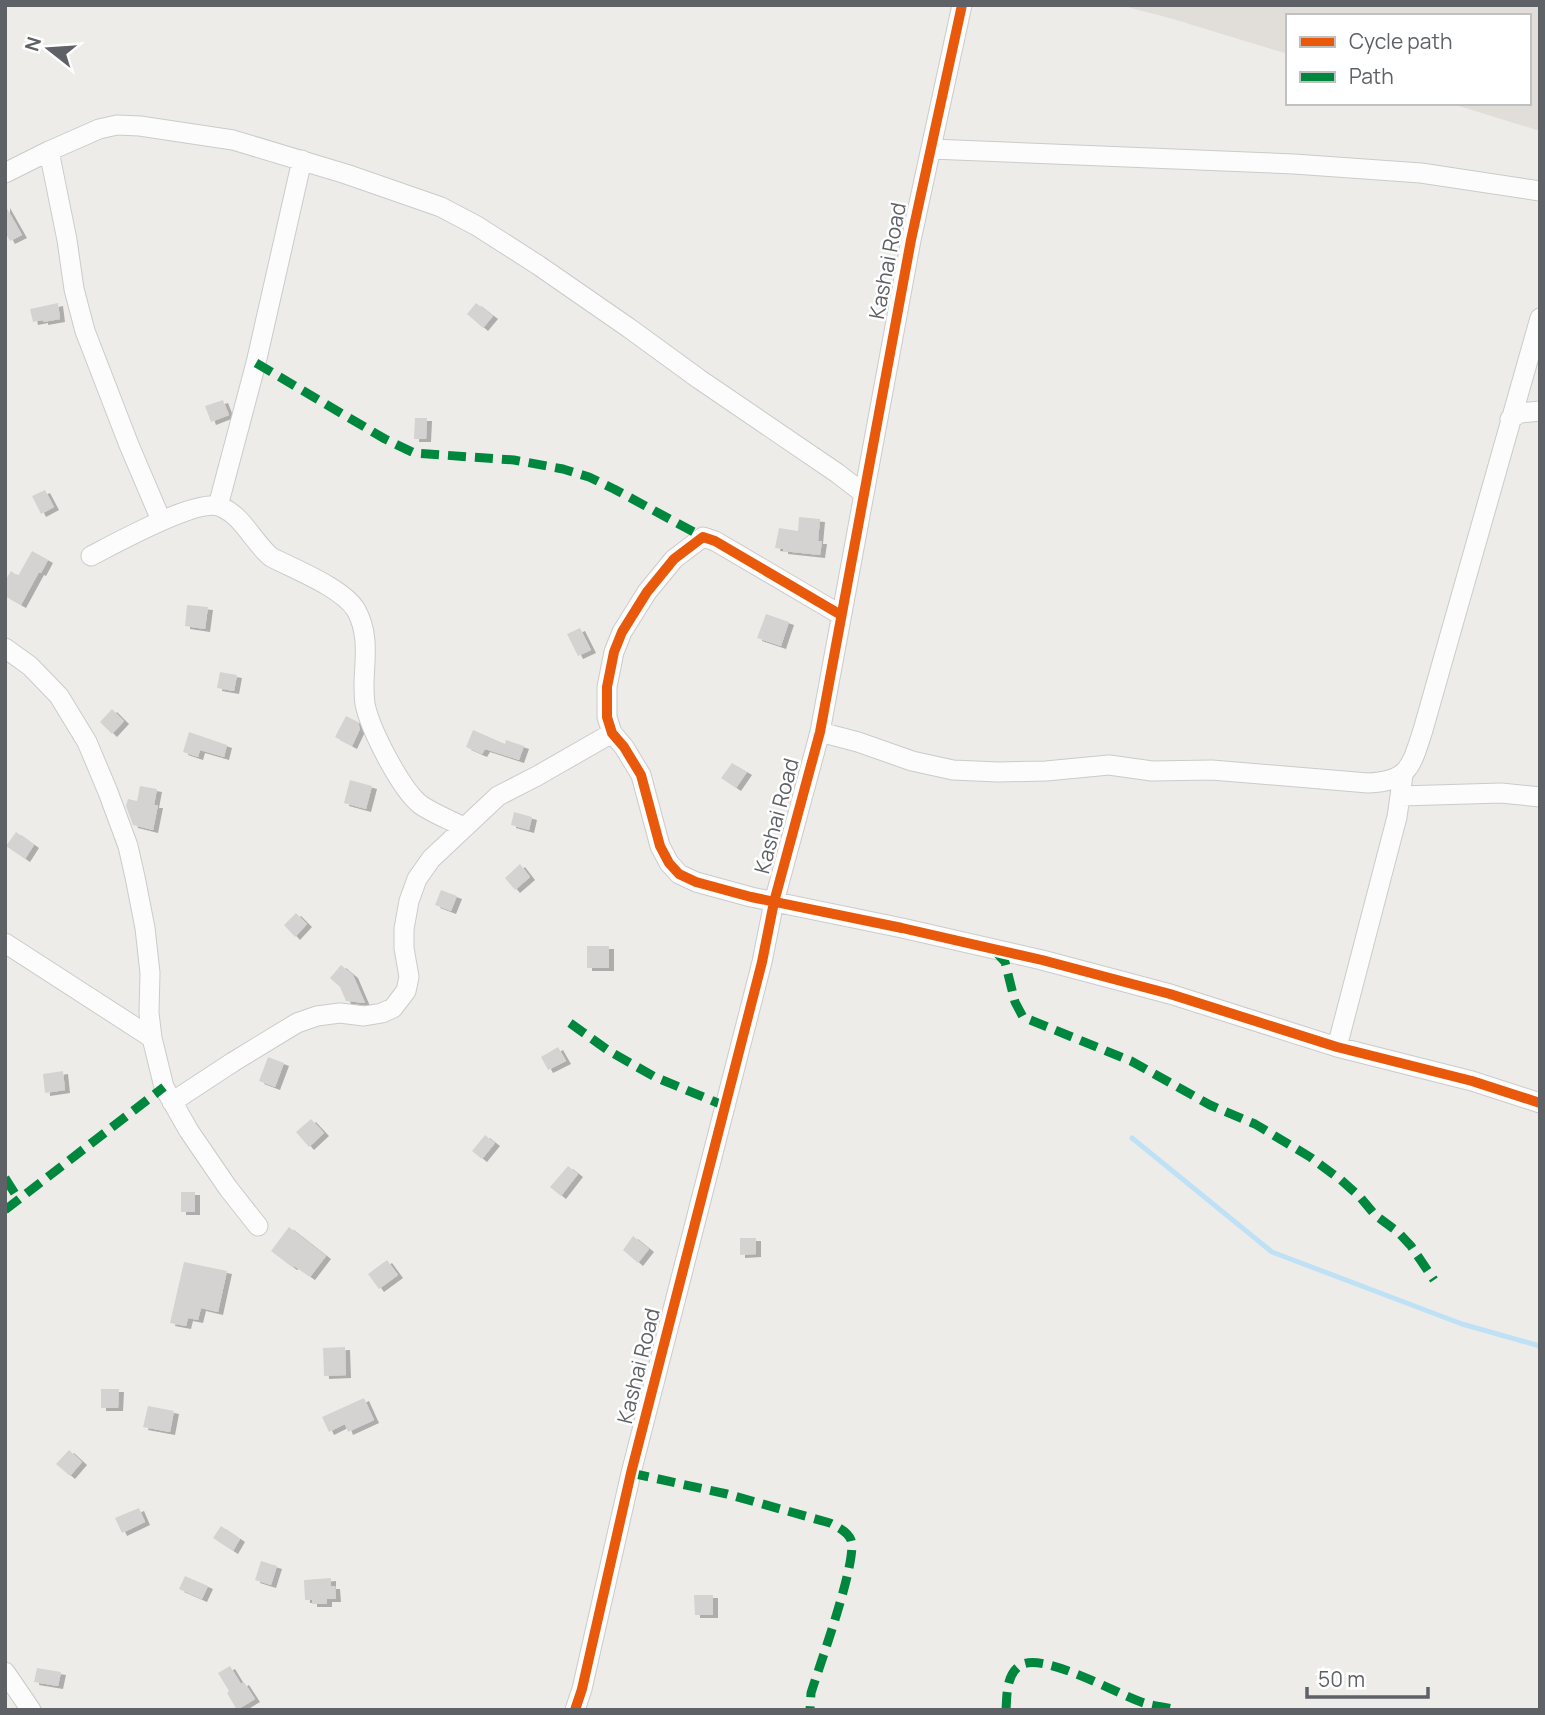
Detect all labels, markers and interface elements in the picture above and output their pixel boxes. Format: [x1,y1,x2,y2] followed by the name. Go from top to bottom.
[14,14,84,84] north arrow
[1286,14,1531,105] legend
[1349,27,1452,55] text: Cycle path
[18,34,47,54] text: N
[1349,62,1394,90] text: Path
[862,200,912,321] street label: Kashai Road
[747,755,805,876] street label: Kashai Road
[610,1305,666,1426] street label: Kashai Road
[1307,1656,1428,1700] scale bar
[1318,1665,1365,1693] text: 50 m

